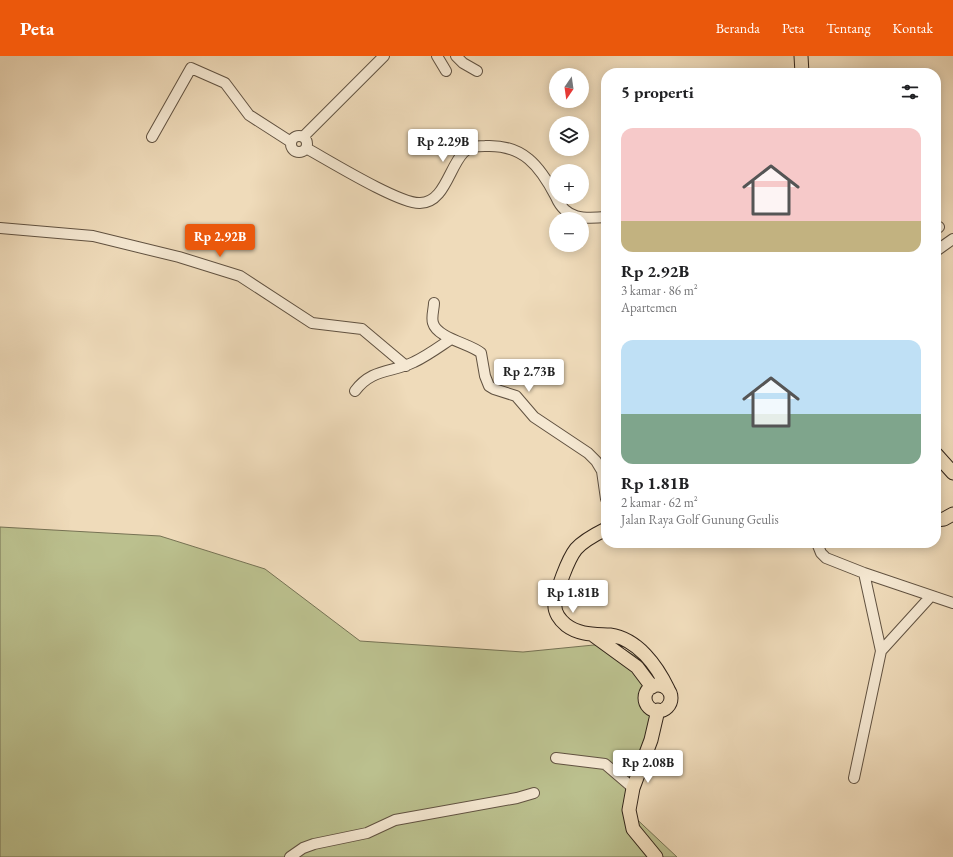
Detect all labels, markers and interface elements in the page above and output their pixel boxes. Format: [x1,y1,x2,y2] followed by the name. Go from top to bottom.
[20,16,54,41] text: Peta
[716,19,760,37] text: Beranda
[782,19,804,37] text: Peta
[826,19,871,37] text: Tentang
[893,19,933,37] text: Kontak
[549,68,589,108] north arrow
[549,68,589,252] map controls
[621,81,694,103] text: 5 properti
[899,81,921,103] icon: filters
[549,116,589,156] button: layers
[402,129,484,163] pin: Rp 2.29B
[417,133,469,150] text: Rp 2.29B
[735,154,807,226] icon: home
[549,164,589,204] button: +
[549,212,589,252] button: −
[179,224,261,258] pin: Rp 2.92B
[194,228,246,245] text: Rp 2.92B
[621,260,689,282] text: Rp 2.92B
[621,282,698,299] text: 3 kamar · 86 m²
[621,299,677,316] text: Apartemen
[488,359,570,393] pin: Rp 2.73B
[503,363,555,380] text: Rp 2.73B
[735,366,807,438] icon: home
[621,472,689,494] text: Rp 1.81B
[621,494,698,511] text: 2 kamar · 62 m²
[621,511,779,528] text: Jalan Raya Golf Gunung Geulis
[532,580,614,614] pin: Rp 1.81B
[547,584,599,601] text: Rp 1.81B
[607,750,689,784] pin: Rp 2.08B
[622,754,674,771] text: Rp 2.08B

